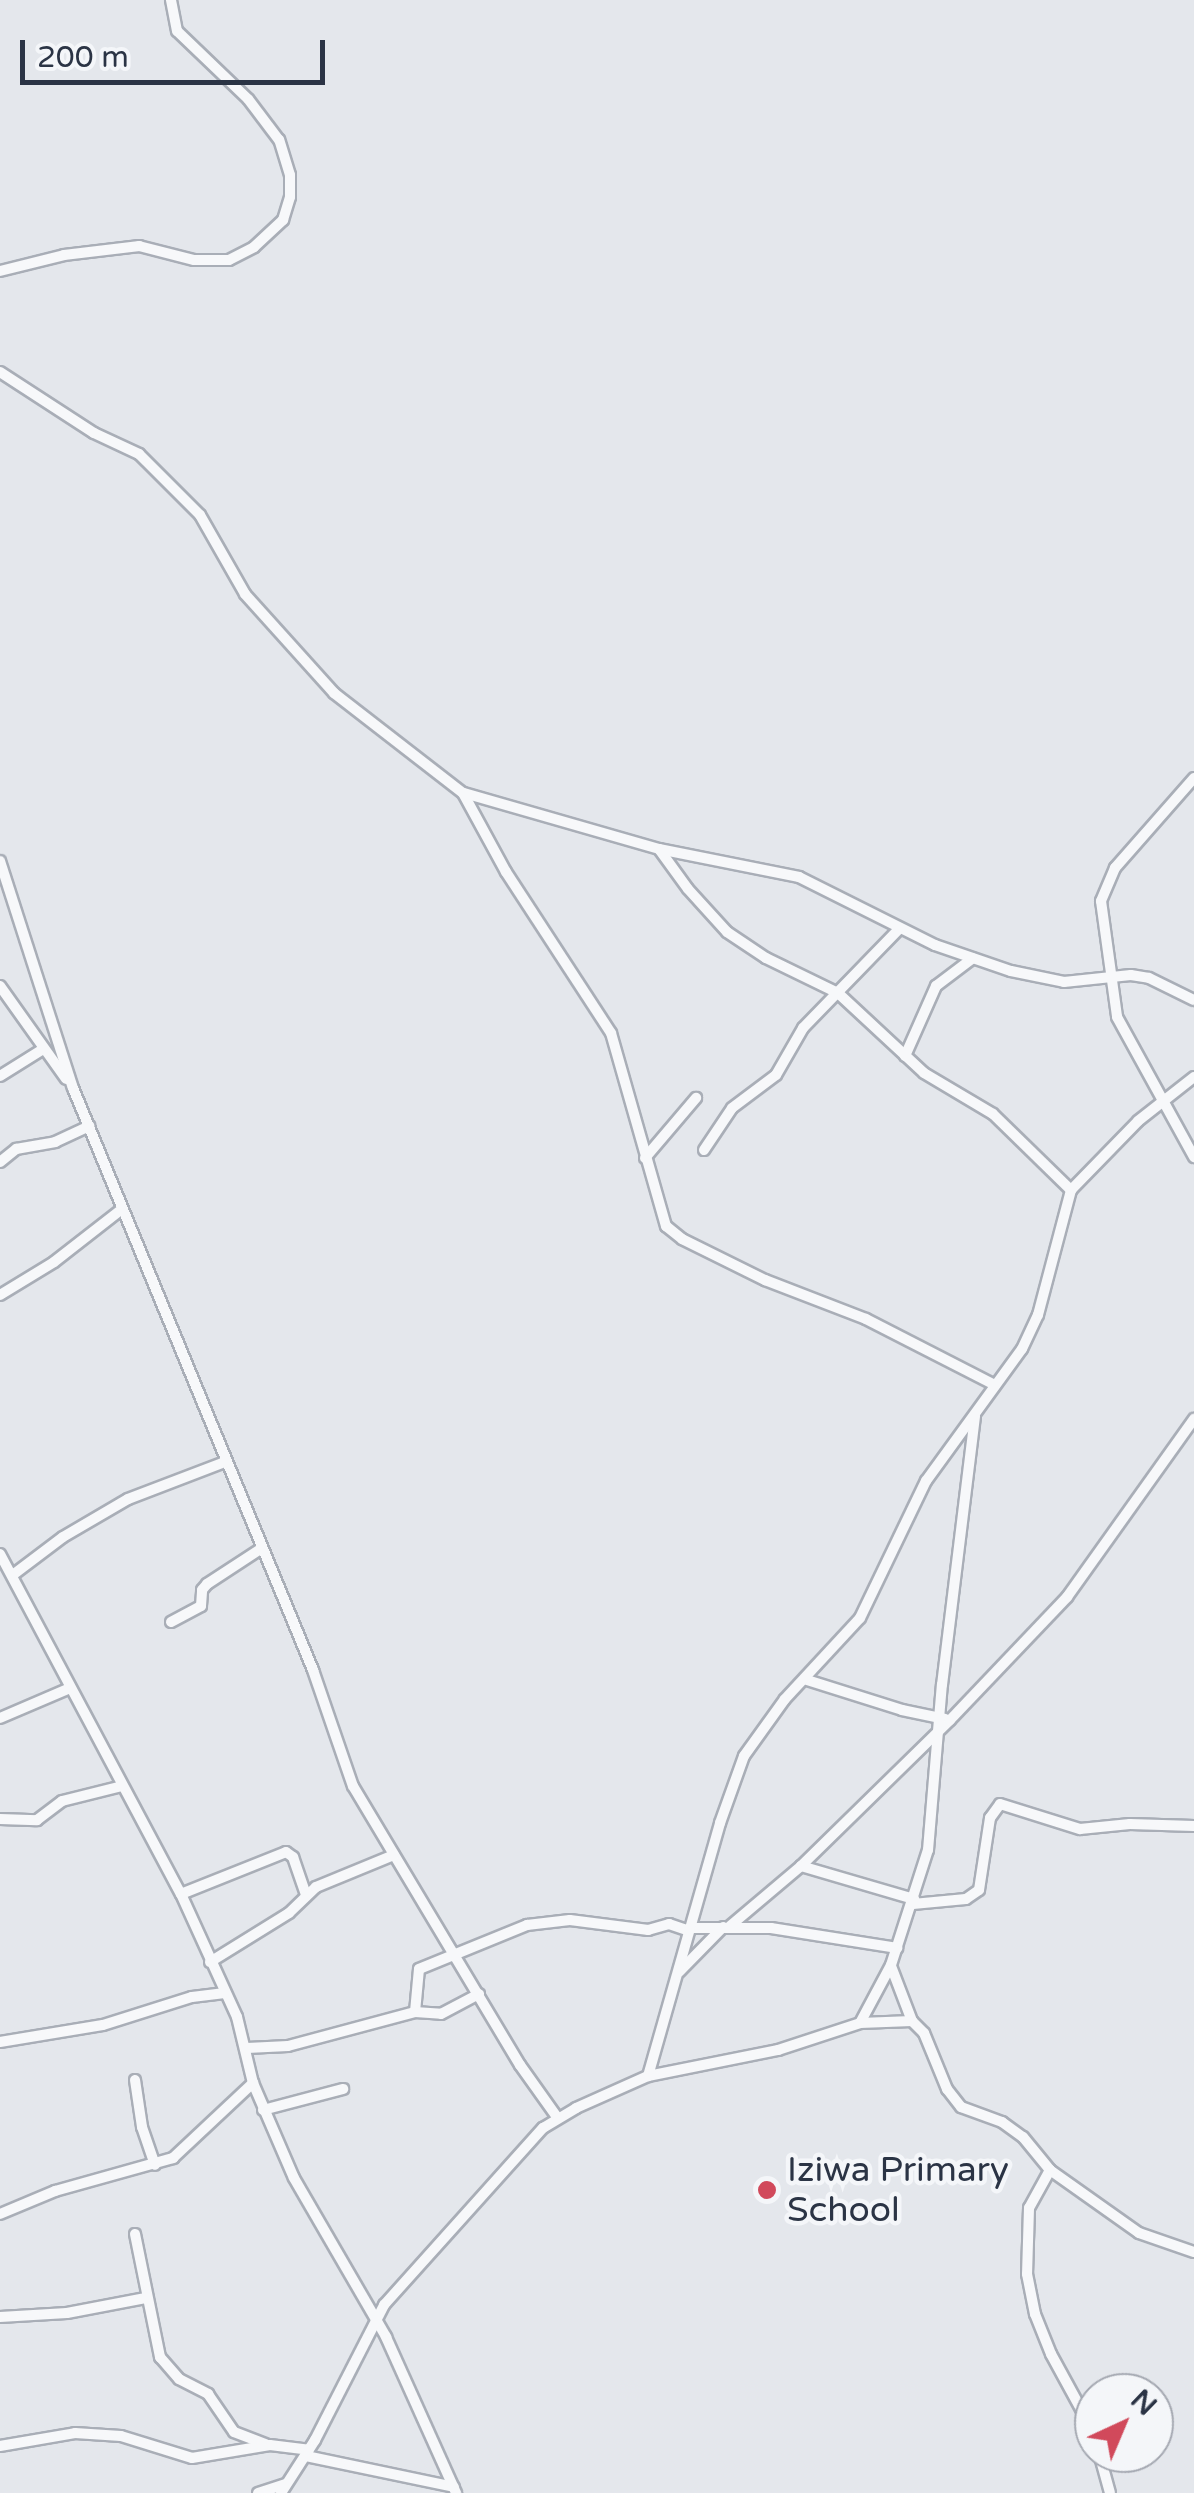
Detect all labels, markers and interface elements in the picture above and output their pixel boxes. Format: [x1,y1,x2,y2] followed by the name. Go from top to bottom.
[25,20,330,82] scale bar
[37,39,129,76] text: 200 m
[787,2149,1009,2231] place label: Iziwa Primary School
[756,2179,778,2201] marker: Iziwa Primary School
[1074,2373,1174,2473] north arrow
[1124,2383,1163,2423] text: N

